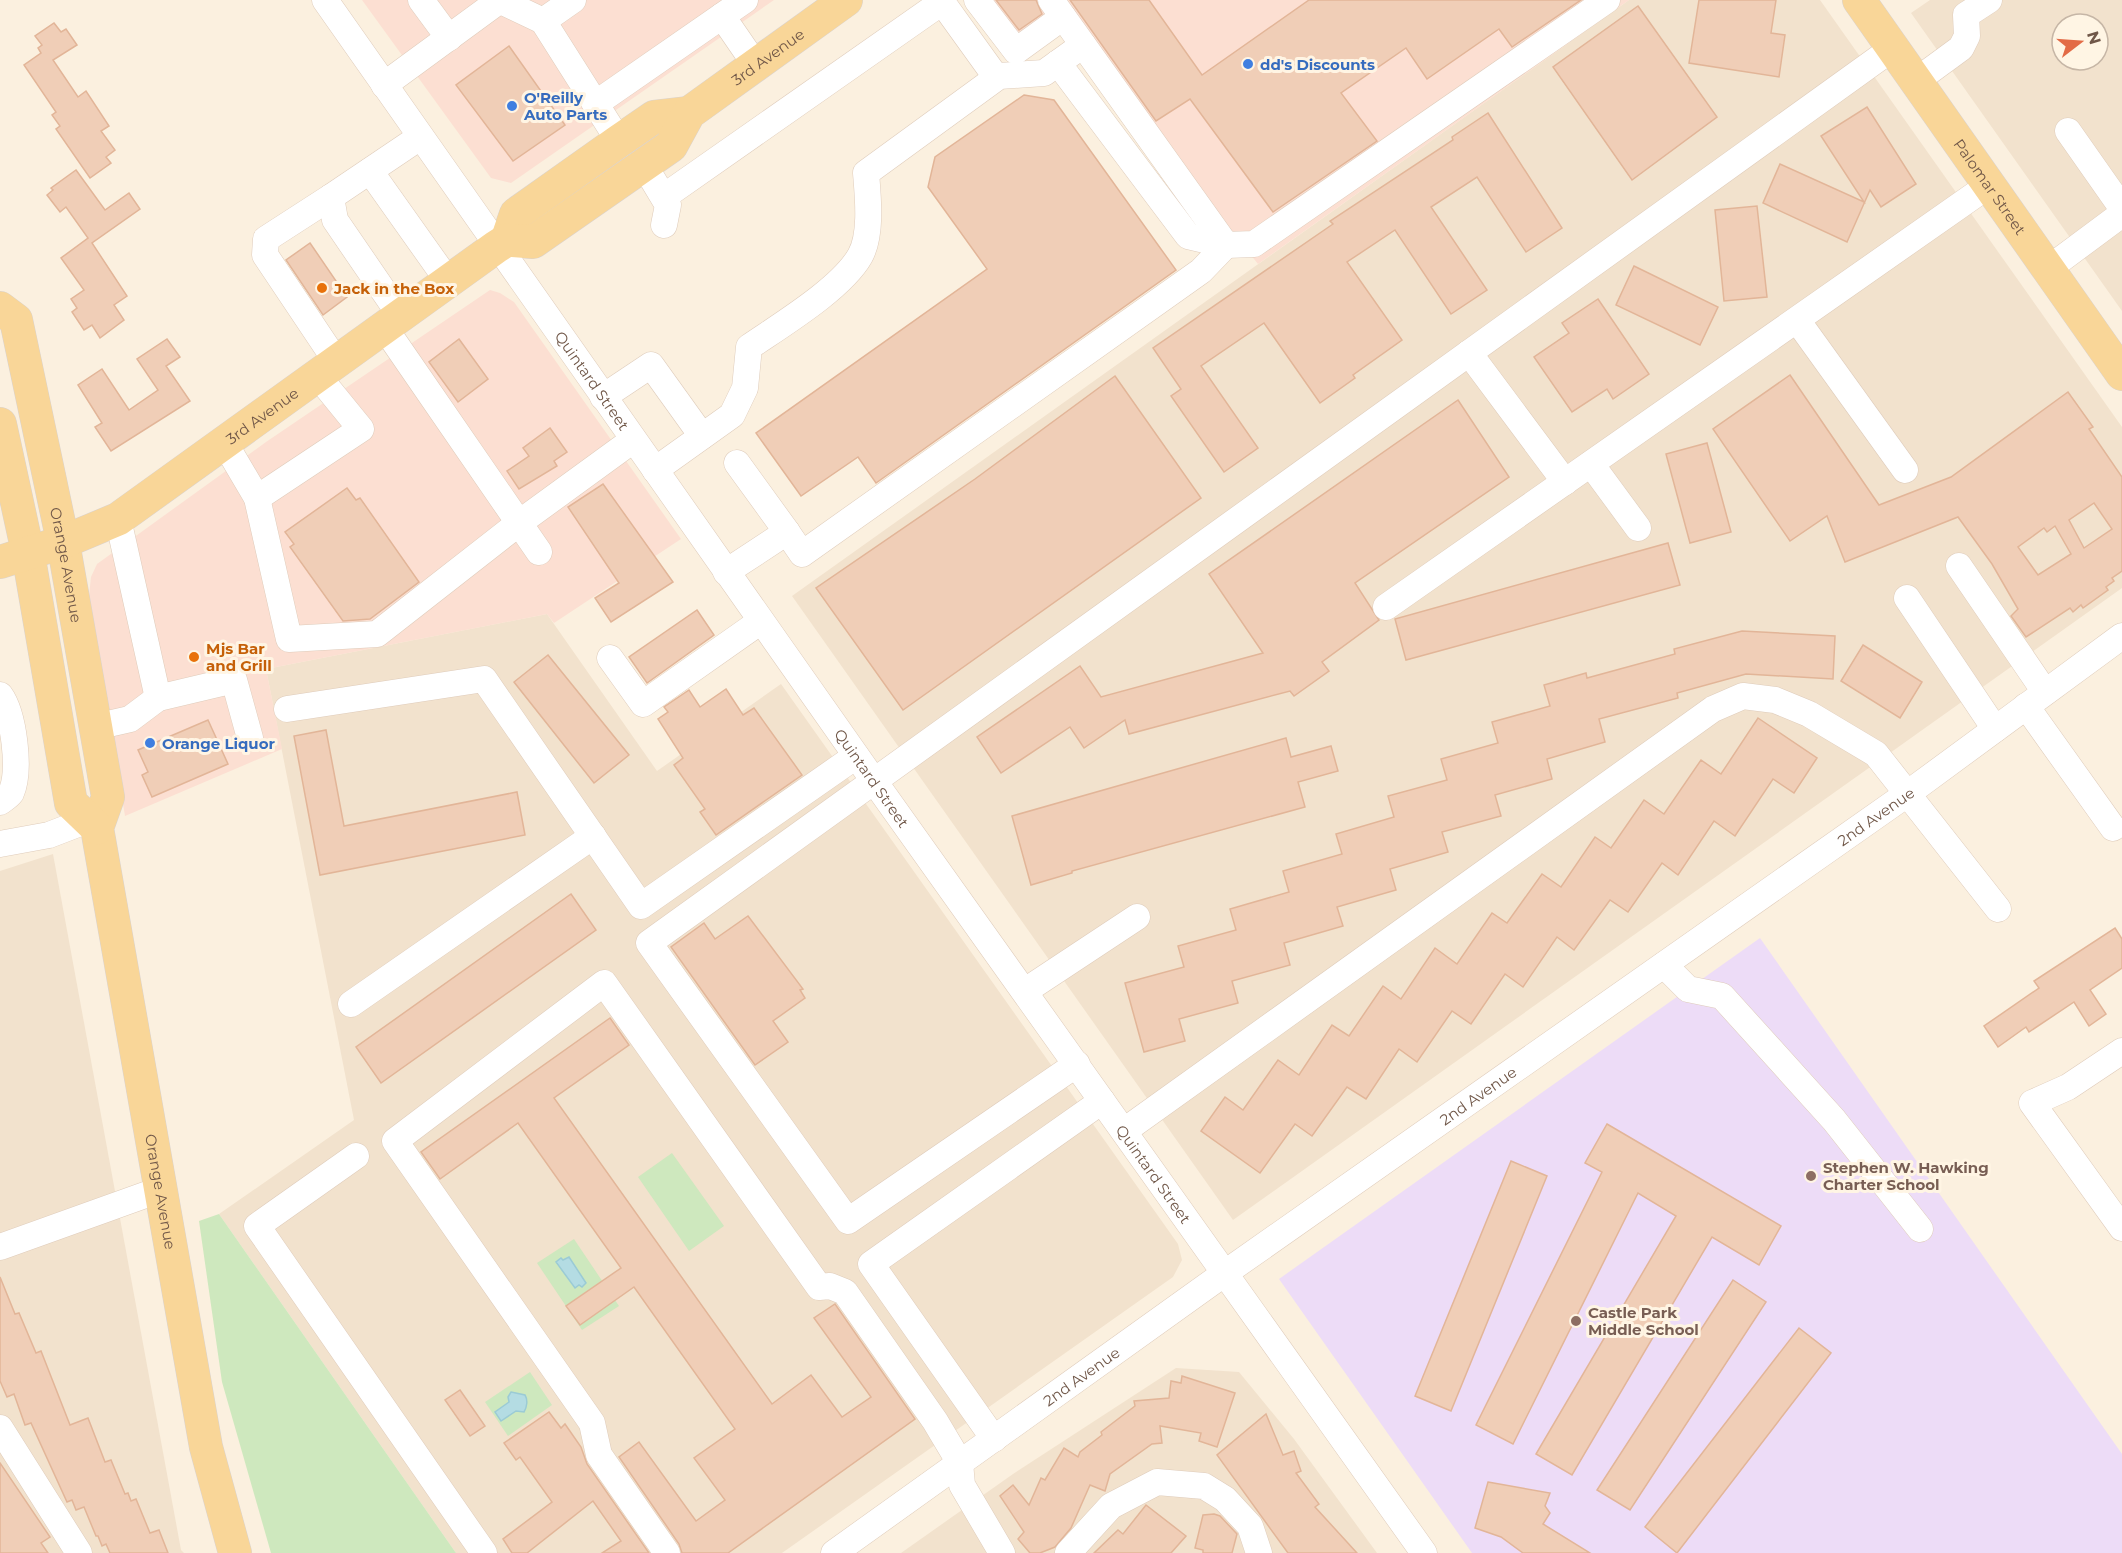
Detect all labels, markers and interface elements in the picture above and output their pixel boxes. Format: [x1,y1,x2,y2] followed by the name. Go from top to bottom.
[2050,12,2110,72] north arrow
[727,24,808,89] street label: 3rd Avenue
[2083,29,2105,47] text: N
[1260,55,1375,74] place label: dd's Discounts
[1241,57,1255,71] marker: dd's Discounts
[523,88,607,124] place label: O'Reilly Auto Parts
[505,99,519,113] marker: O'Reilly Auto Parts
[1950,135,2030,238] street label: Palomar Street
[333,279,454,298] place label: Jack in the Box
[315,281,329,295] marker: Jack in the Box
[551,327,634,434] street label: Quintard Street
[222,383,302,448] street label: 3rd Avenue
[46,505,87,624] street label: Orange Avenue
[206,639,272,675] place label: Mjs Bar and Grill
[187,650,201,664] marker: Mjs Bar and Grill
[831,725,914,831] street label: Quintard Street
[162,734,275,753] place label: Orange Liquor
[143,736,157,750] marker: Orange Liquor
[1834,783,1918,849] street label: 2nd Avenue
[1436,1062,1520,1129] street label: 2nd Avenue
[1112,1121,1196,1227] street label: Quintard Street
[142,1132,181,1251] street label: Orange Avenue
[1823,1158,1989,1194] place label: Stephen W. Hawking Charter School
[1804,1169,1818,1183] marker: Stephen W. Hawking Charter School
[1588,1303,1699,1339] place label: Castle Park Middle School
[1569,1314,1583,1328] marker: Castle Park Middle School
[1039,1342,1123,1410] street label: 2nd Avenue

